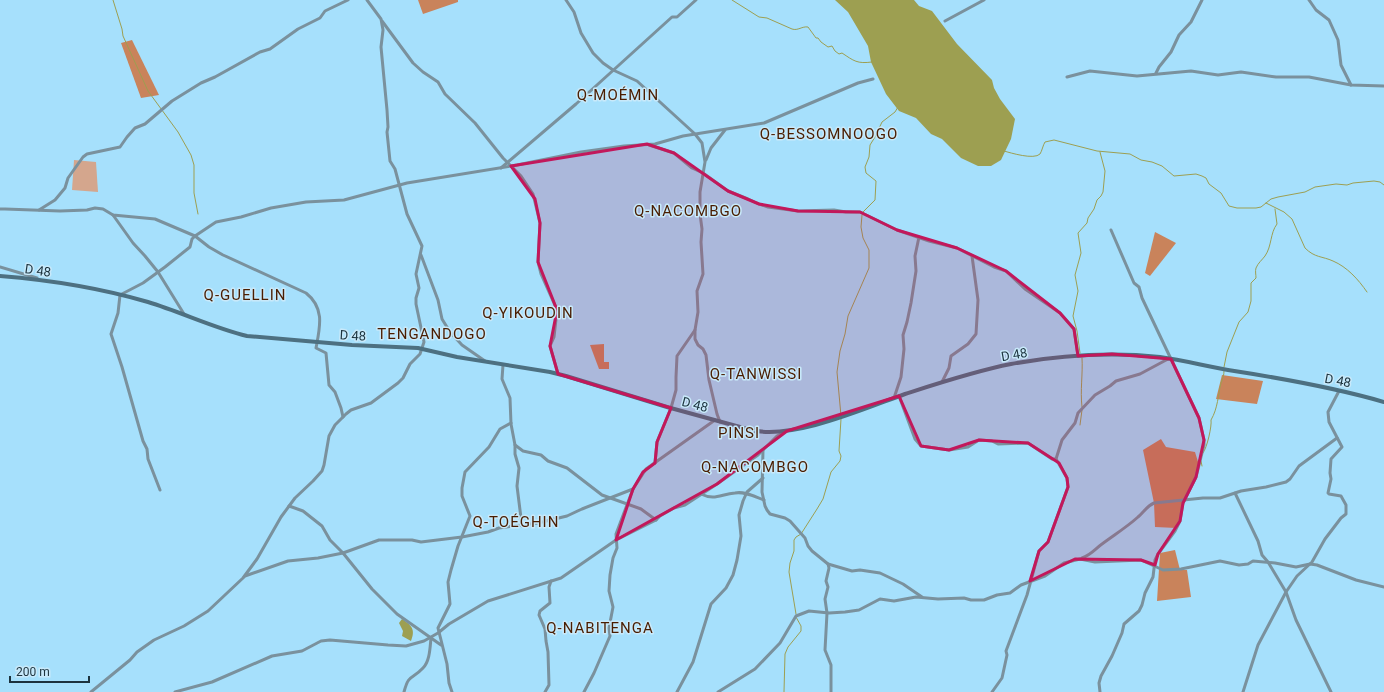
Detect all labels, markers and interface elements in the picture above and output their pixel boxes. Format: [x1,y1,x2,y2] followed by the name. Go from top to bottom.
[577,86,659,104] district label: Q-MOÉMIN
[760,125,898,143] district label: Q-BESSOMNOOGO
[634,202,742,220] district label: Q-NACOMBGO
[24,261,52,280] street label: D 48
[204,286,286,304] district label: Q-GUELLIN
[482,304,574,322] district label: Q-YIKOUDIN
[377,325,487,343] district label: TENGANDOGO
[339,327,367,344] street label: D 48
[1000,345,1028,364] street label: D 48
[710,365,802,383] district label: Q-TANWISSI
[1324,371,1352,390] street label: D 48
[680,394,710,415] street label: D 48
[718,424,760,442] district label: PINSI
[701,458,809,476] district label: Q-NACOMBGO
[473,513,559,531] district label: Q-TOÉGHIN
[546,619,654,637] district label: Q-NABITENGA
[10,658,89,684] scale bar
[16,665,50,679] text: 200 m

